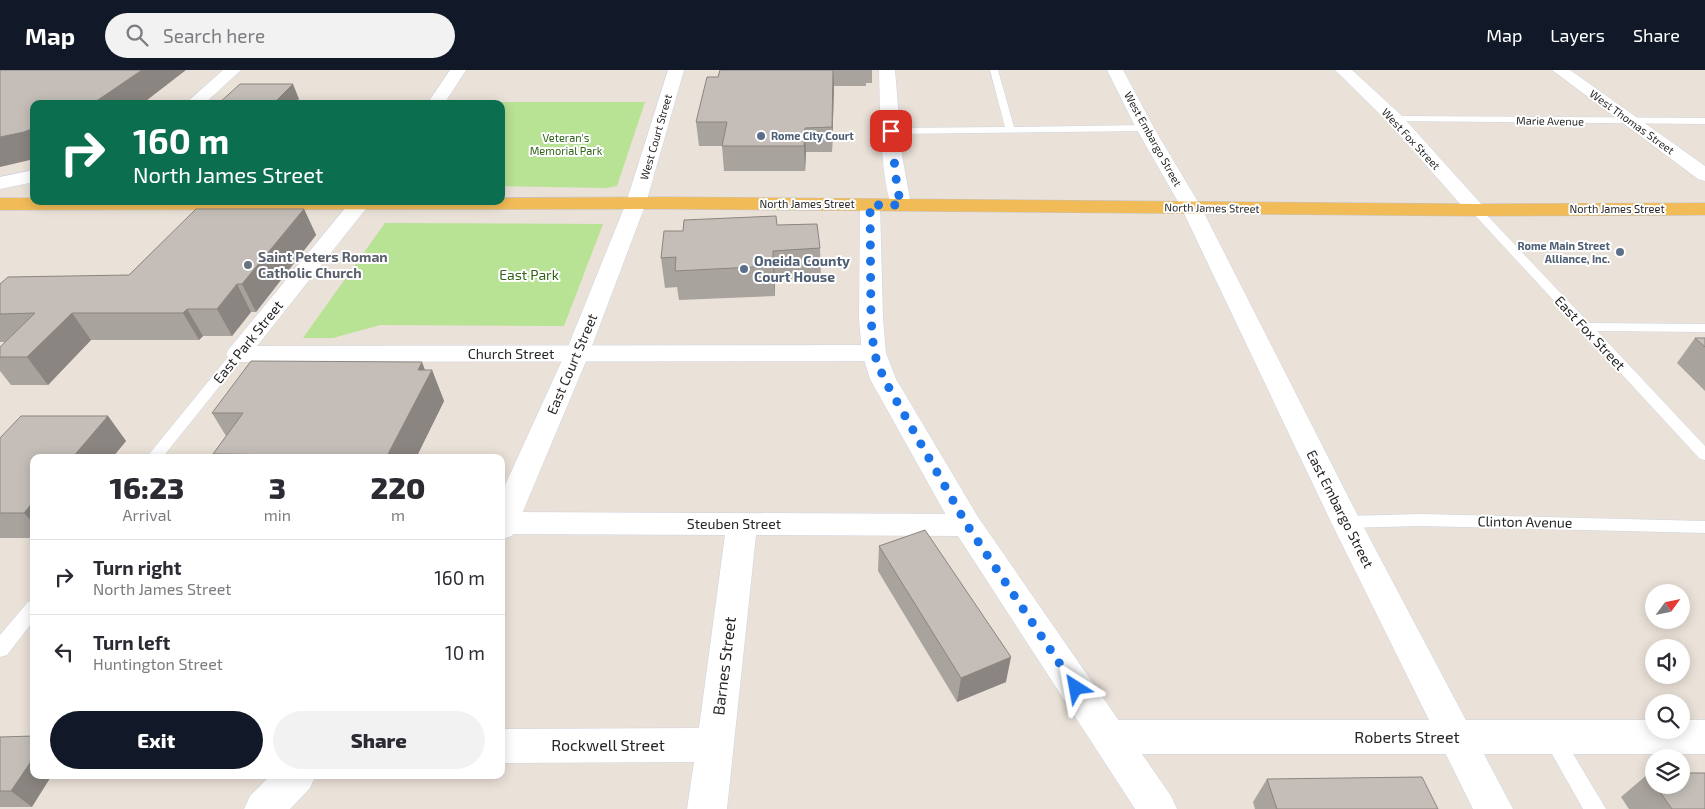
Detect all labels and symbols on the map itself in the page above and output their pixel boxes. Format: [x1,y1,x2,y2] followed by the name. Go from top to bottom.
[1587,87,1677,157] street label: West Thomas Street
[1122,89,1185,188] street label: West Embargo Street
[637,92,674,181] street label: West Court Street
[1380,105,1443,172] street label: West Fox Street
[870,110,912,152] pin
[1516,113,1584,128] street label: Marie Avenue
[771,129,854,143] place label: Rome City Court
[755,130,767,142] marker: Rome City Court
[530,131,603,157] park label: Veteran's Memorial Park
[759,197,855,210] street label: North James Street
[1164,200,1260,215] street label: North James Street
[1569,202,1665,215] street label: North James Street
[1517,239,1610,265] place label: Rome Main Street Alliance, Inc.
[1614,246,1626,258] marker: Rome Main Street Alliance, Inc.
[258,248,388,281] place label: Saint Peters Roman Catholic Church
[754,252,850,285] place label: Oneida County Court House
[242,259,254,271] marker: Saint Peters Roman Catholic Church
[738,263,750,275] marker: Oneida County Court House
[499,266,559,283] park label: East Park
[1552,292,1629,373] street label: East Fox Street
[209,297,286,387] street label: East Park Street
[543,311,600,417] street label: East Court Street
[468,345,554,362] street label: Church Street
[1303,447,1378,571] street label: East Embargo Street
[1477,512,1573,531] street label: Clinton Avenue
[687,515,781,532] street label: Steuben Street
[1645,584,1690,629] north arrow
[708,616,739,716] street label: Barnes Street
[1049,661,1101,713] position arrow
[1354,727,1460,746] street label: Roberts Street
[551,735,665,754] street label: Rockwell Street

